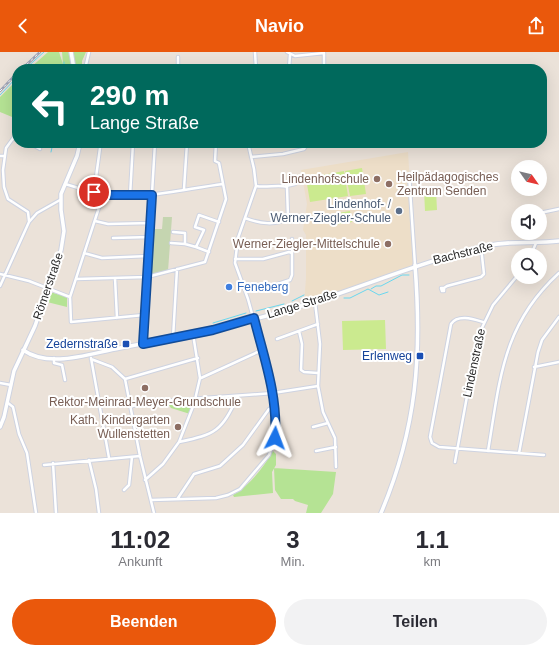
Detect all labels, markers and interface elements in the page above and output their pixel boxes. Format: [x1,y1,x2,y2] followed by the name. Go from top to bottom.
[12,15,34,37] icon: back
[525,15,547,37] icon: share
[255,16,304,36] text: Navio
[24,80,76,132] icon: left
[90,80,169,111] text: 290 m
[90,113,199,133] text: Lange Straße
[511,160,547,196] north arrow
[511,160,547,284] map controls
[397,170,498,198] place label: Heilpädagogisches Zentrum Senden
[282,172,369,186] place label: Lindenhofschule
[372,174,382,184] marker: Lindenhofschule
[77,175,111,209] pin
[384,179,394,189] marker: Heilpädagogisches Zentrum Senden
[83,181,105,203] icon: arrive
[271,197,392,225] place label: Lindenhof- / Werner-Ziegler-Schule
[511,204,547,240] button: sound
[394,206,404,216] marker: Lindenhof- / Werner-Ziegler-Schule
[233,237,380,251] place label: Werner-Ziegler-Mittelschule
[383,239,393,249] marker: Werner-Ziegler-Mittelschule
[432,239,495,267] street label: Bachstraße
[511,248,547,284] button: search
[30,250,66,321] street label: Römerstraße
[237,280,288,294] place label: Feneberg
[224,282,234,292] marker: Feneberg
[265,287,339,321] street label: Lange Straße
[460,327,488,399] street label: Lindenstraße
[46,337,118,351] place label: Zedernstraße
[121,339,131,349] marker: Zedernstraße
[362,349,412,363] place label: Erlenweg
[415,351,425,361] marker: Erlenweg
[140,383,150,393] marker: Rektor-Meinrad-Meyer-Grundschule
[49,395,241,409] place label: Rektor-Meinrad-Meyer-Grundschule
[70,413,170,441] place label: Kath. Kindergarten Wullenstetten
[254,417,296,459] position arrow
[173,422,183,432] marker: Kath. Kindergarten Wullenstetten
[110,526,170,553] text: 11:02
[286,526,300,553] text: 3
[415,526,449,553] text: 1.1
[118,554,162,569] text: Ankunft
[281,554,305,569] text: Min.
[423,554,441,569] text: km
[12,599,276,645] button: Beenden
[284,599,547,645] button: Teilen

